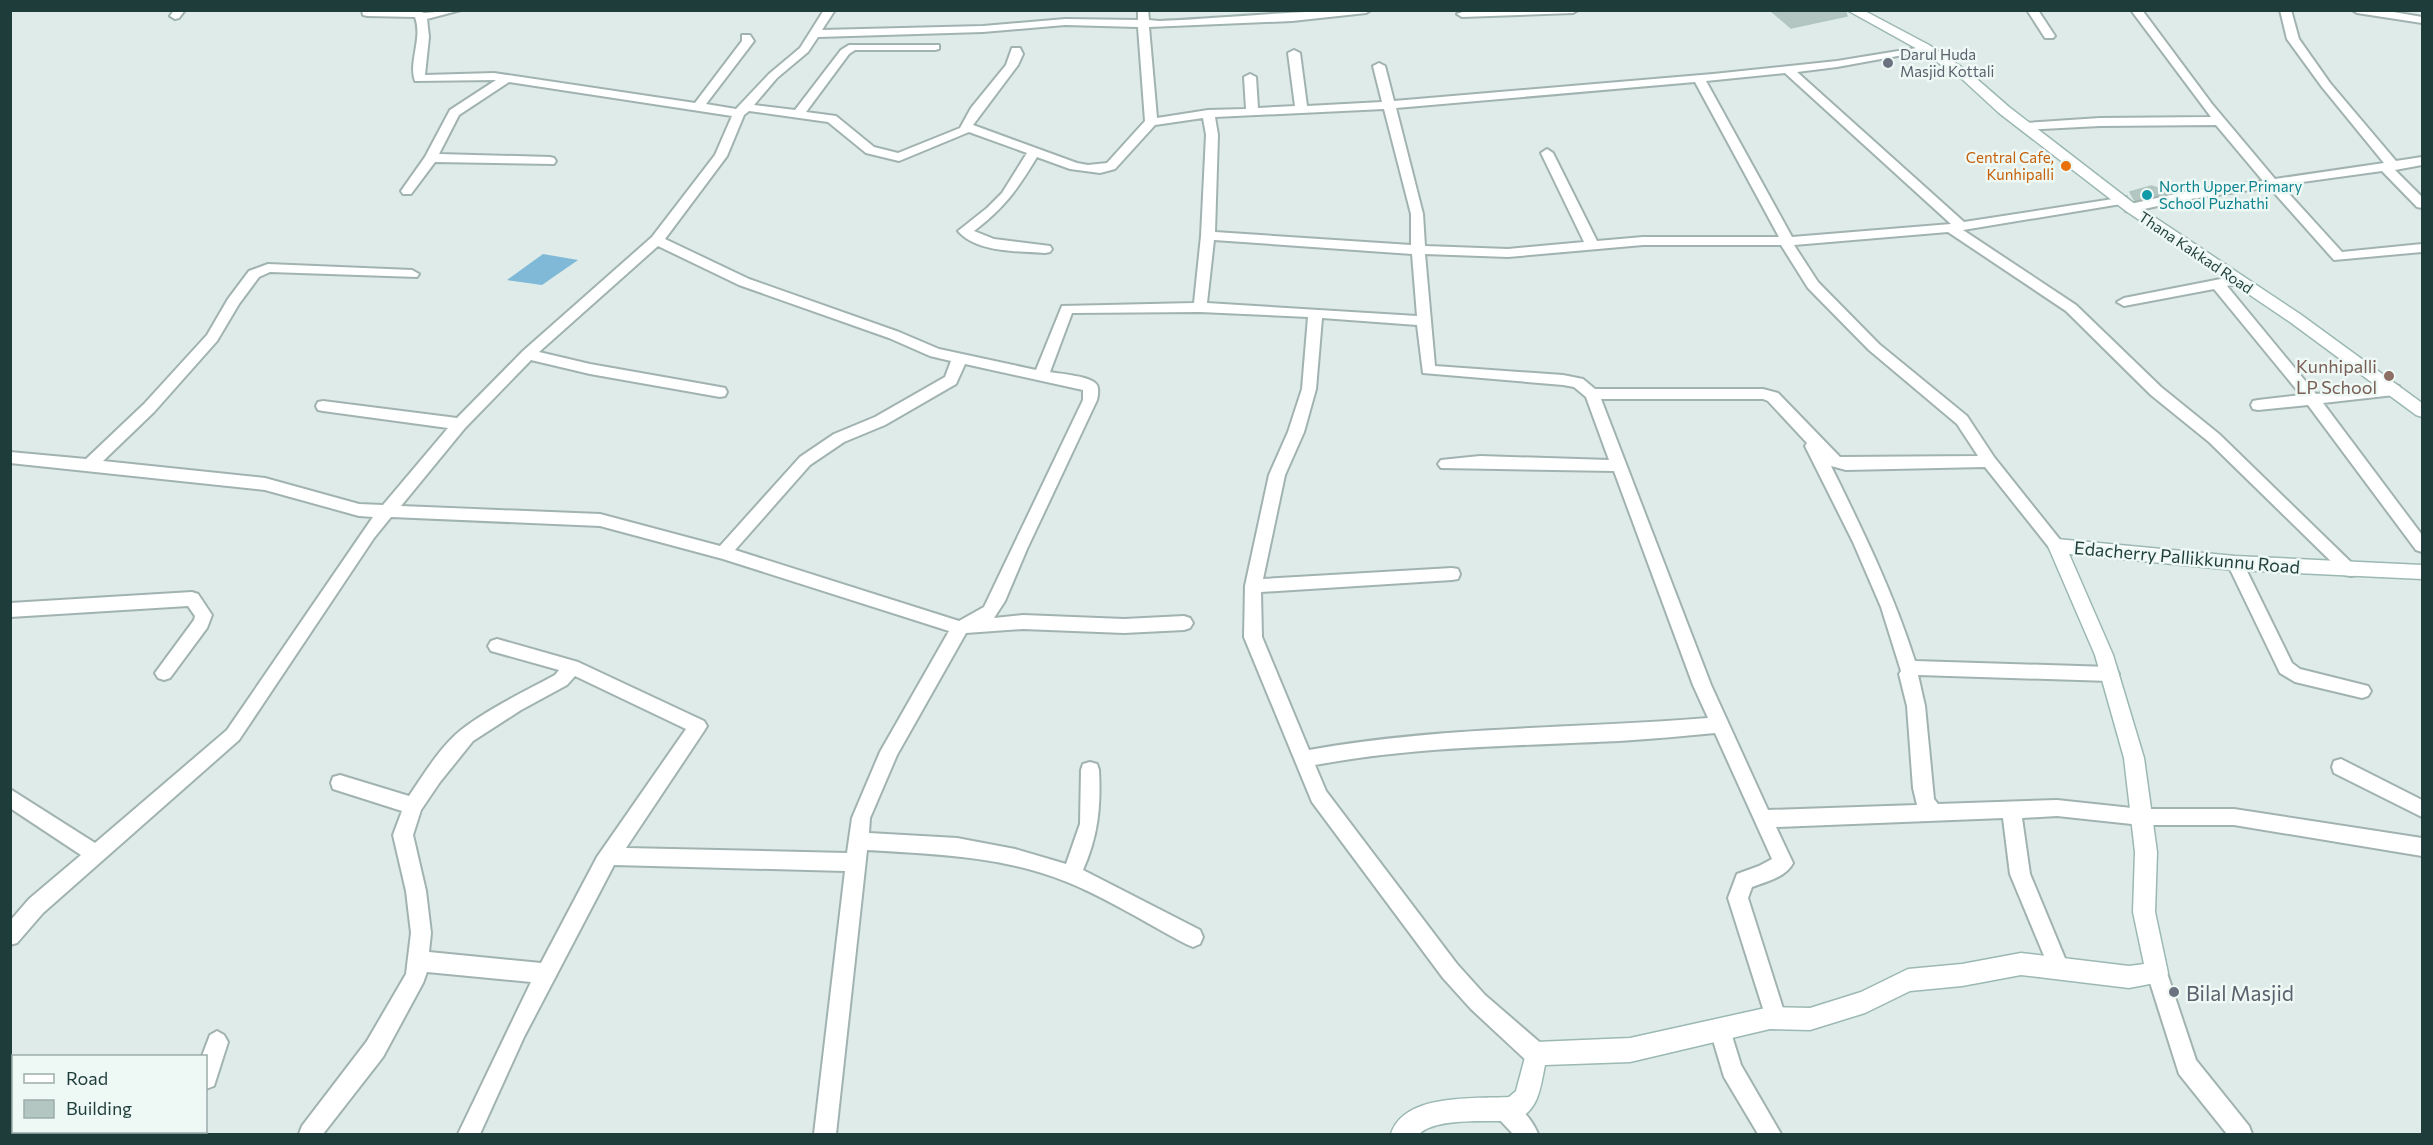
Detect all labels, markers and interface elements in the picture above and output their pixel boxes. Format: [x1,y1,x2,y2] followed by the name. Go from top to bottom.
[1900,45,1994,80] place label: Darul Huda Masjid Kottali
[1881,56,1895,70] marker: Darul Huda Masjid Kottali
[1966,148,2054,183] place label: Central Cafe, Kunhipalli
[2059,159,2073,173] marker: Central Cafe, Kunhipalli
[2159,177,2303,212] place label: North Upper Primary School Puzhathi
[2140,188,2154,202] marker: North Upper Primary School Puzhathi
[2135,207,2257,297] street label: Thana Kakkad Road
[2296,355,2377,398] place label: Kunhipalli LP School
[2382,369,2396,383] marker: Kunhipalli LP School
[2073,536,2301,578] street label: Edacherry Pallikkunnu Road
[2186,980,2294,1005] place label: Bilal Masjid
[2167,985,2181,999] marker: Bilal Masjid
[12,1055,207,1133] legend
[66,1067,108,1089] text: Road
[66,1097,132,1119] text: Building

